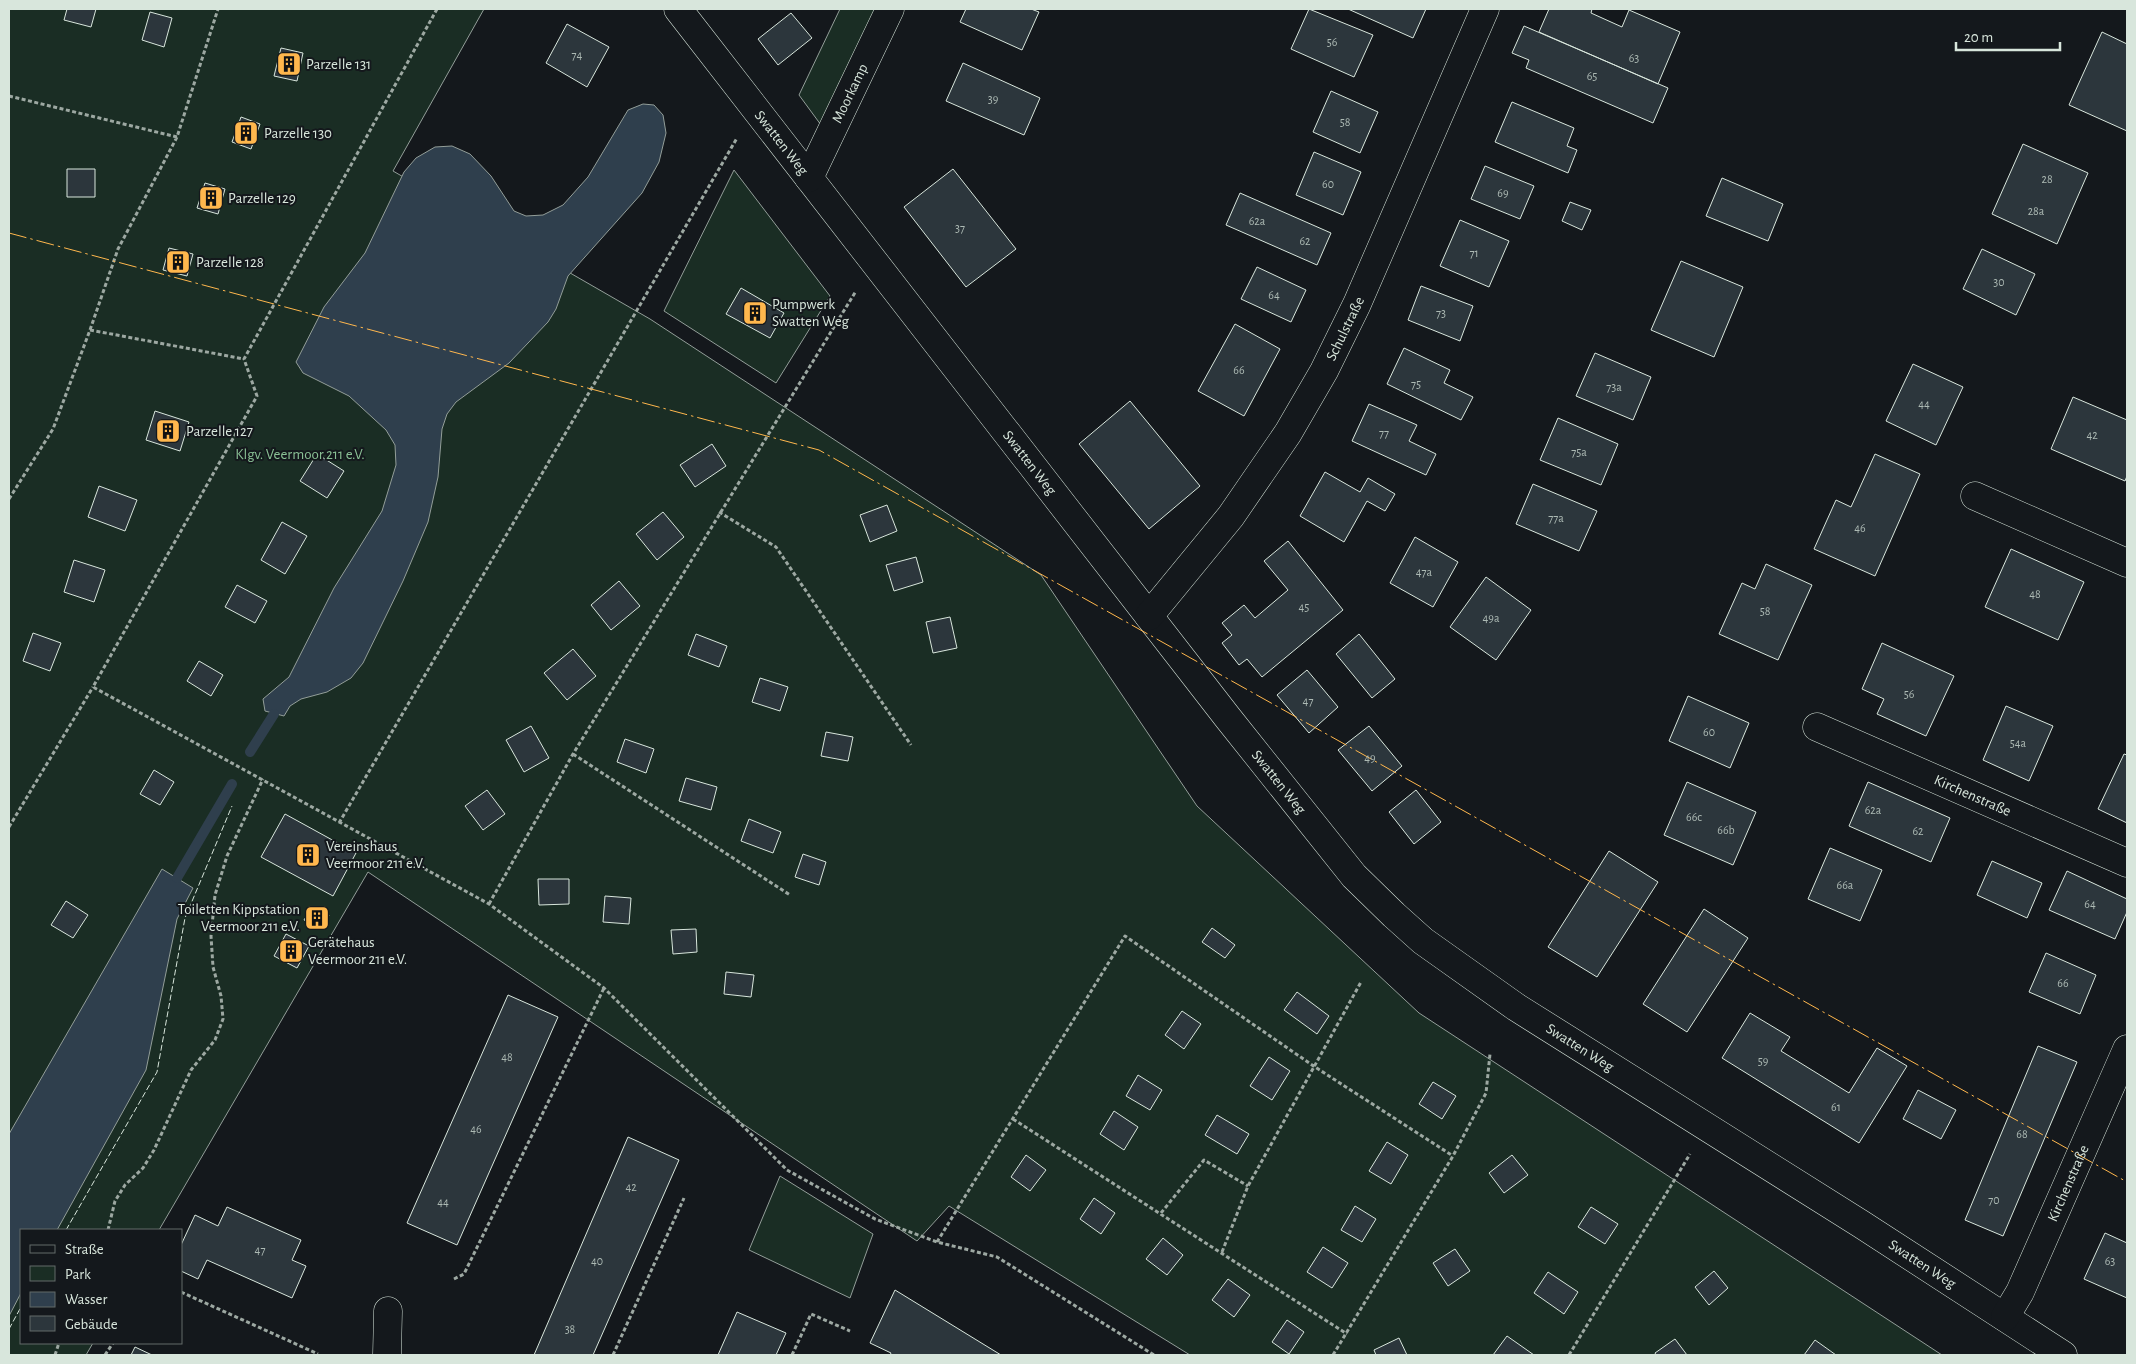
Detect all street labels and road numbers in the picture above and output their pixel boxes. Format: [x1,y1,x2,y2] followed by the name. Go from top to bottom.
[829,61,870,125] street label: Moorkamp
[752,108,812,178] street label: Swatten Weg
[1323,294,1367,363] street label: Schulstraße
[1000,428,1060,498] street label: Swatten Weg
[1249,747,1309,817] street label: Swatten Weg
[1932,772,2013,819] street label: Kirchenstraße
[1544,1020,1617,1075] street label: Swatten Weg
[2044,1143,2091,1224] street label: Kirchenstraße
[1886,1237,1959,1291] street label: Swatten Weg

